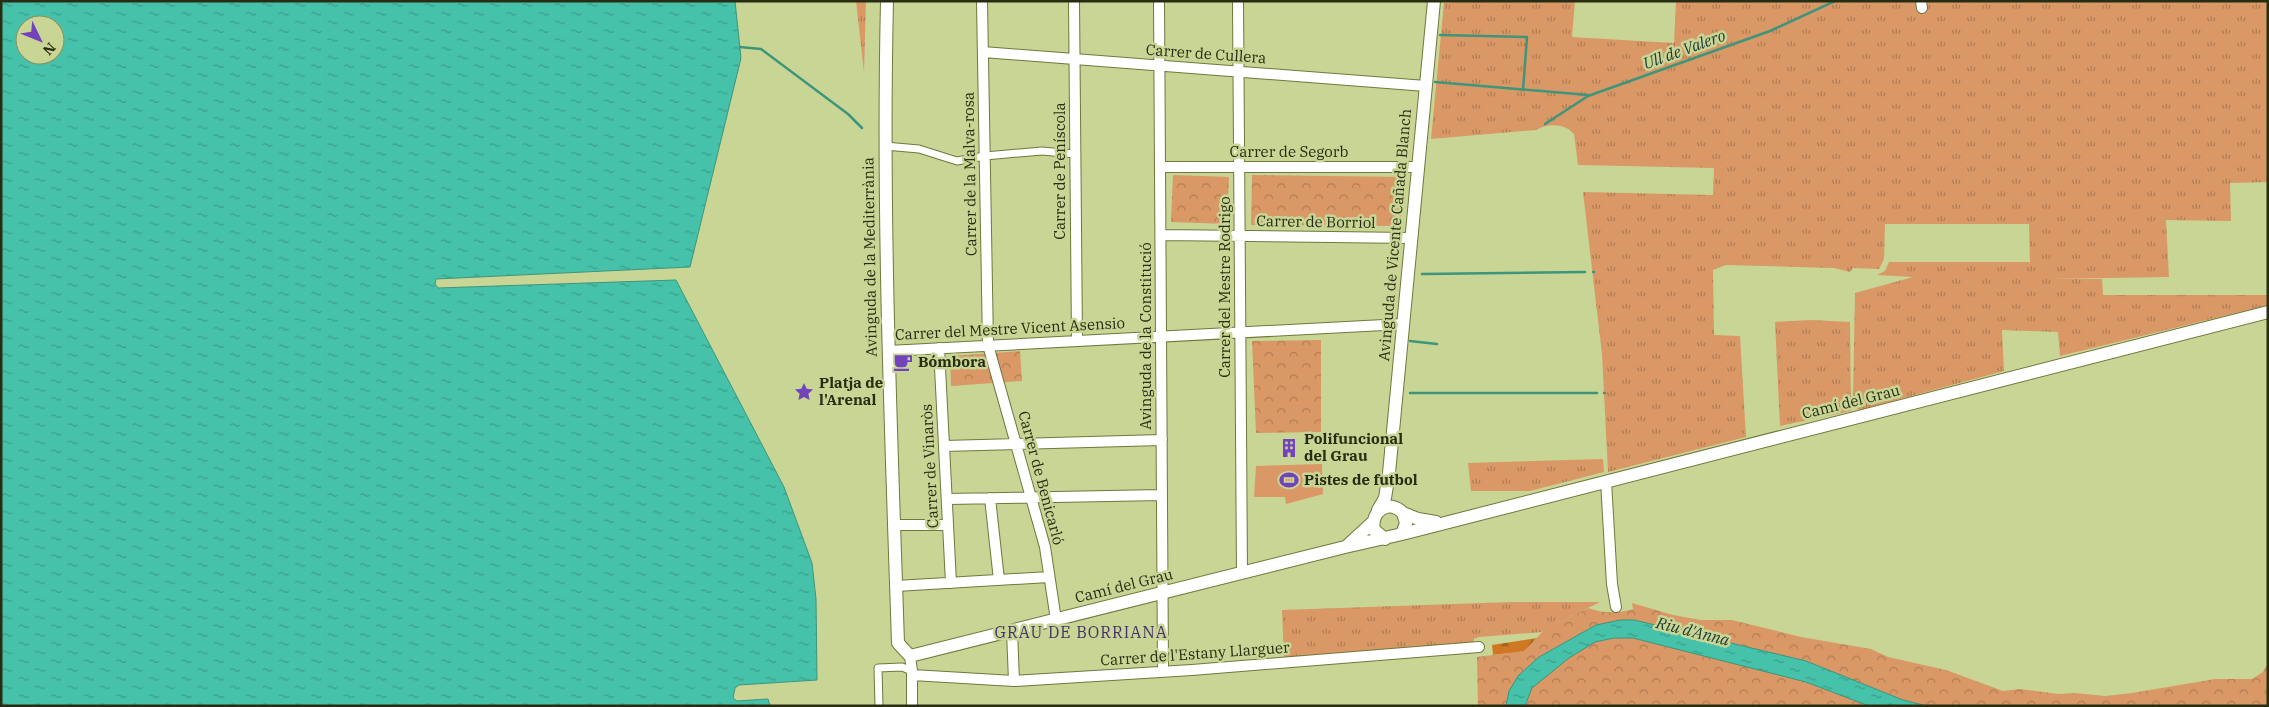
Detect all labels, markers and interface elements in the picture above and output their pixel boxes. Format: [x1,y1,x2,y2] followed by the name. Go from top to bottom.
[15,15,65,65] north arrow
[1640,25,1728,73] water label: Ull de Valero
[39,39,60,59] text: N
[1145,40,1267,67] street label: Carrer de Cullera
[959,92,980,256] street label: Carrer de la Malva-rosa
[1050,102,1069,240] street label: Carrer de Peníscola
[1374,108,1415,362] street label: Avinguda de Vicente Cañada Blanch
[1230,142,1348,161] street label: Carrer de Segorb
[858,157,881,357] street label: Avinguda de la Mediterrània
[1215,196,1234,378] street label: Carrer del Mestre Rodrigo
[1256,211,1376,232] street label: Carrer de Borriol
[1136,242,1155,430] street label: Avinguda de la Constitució
[894,313,1125,344] street label: Carrer del Mestre Vicent Asensio
[892,351,914,373] cafe icon: Bómbora
[918,352,986,371] place label: Bómbora
[819,373,883,409] place label: Platja de l'Arenal
[1800,380,1902,423] street label: Camí del Grau
[793,381,815,403] place icon: Platja de l'Arenal
[917,403,942,529] street label: Carrer de Vinaròs
[1014,409,1068,547] street label: Carrer de Benicarló
[1304,429,1403,465] place label: Polifuncional del Grau
[1278,437,1300,459] building icon: Polifuncional del Grau
[1278,469,1300,491] sports icon: Pistes de futbol
[1304,470,1418,489] place label: Pistes de futbol
[1073,564,1175,607] street label: Camí del Grau
[1653,612,1732,650] water label: Riu d'Anna
[994,622,1168,642] district label: GRAU DE BORRIANA
[1100,637,1291,670] street label: Carrer de l'Estany Llarguer

